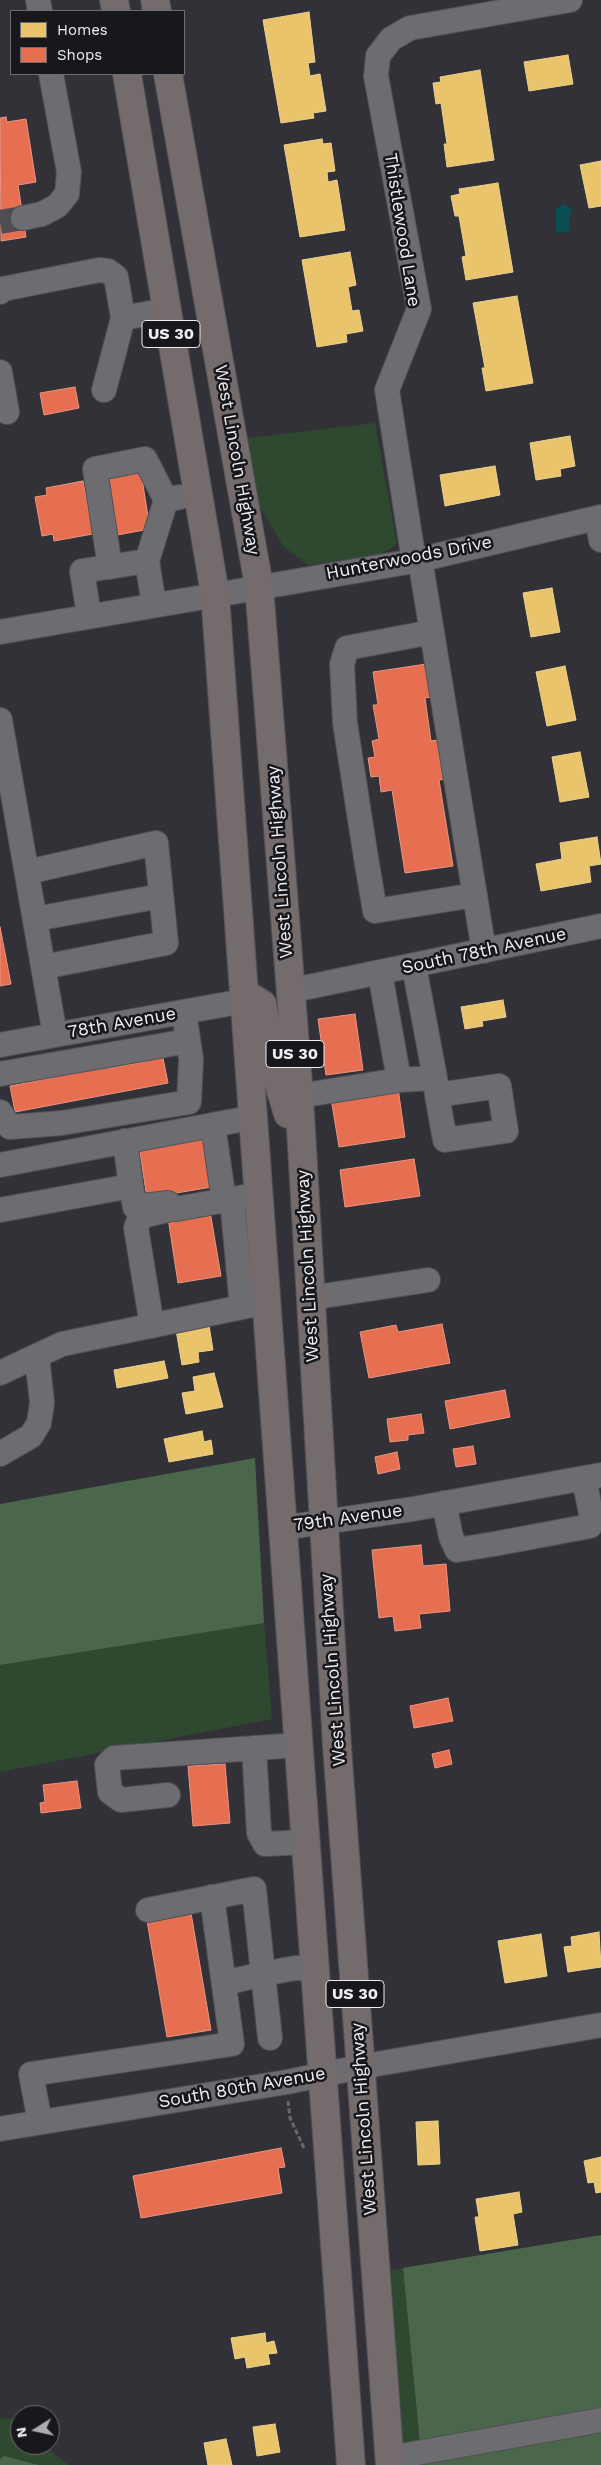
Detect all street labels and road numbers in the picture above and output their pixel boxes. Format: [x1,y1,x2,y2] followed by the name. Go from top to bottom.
[379,152,425,308] street label: Thistlewood Lane
[142,320,200,348] road number: US 30
[210,363,264,557] street label: West Lincoln Highway
[324,531,494,585] street label: Hunterwoods Drive
[262,765,298,959] street label: West Lincoln Highway
[400,923,568,979] street label: South 78th Avenue
[66,1003,178,1043] street label: 78th Avenue
[266,1040,324,1068] road number: US 30
[292,1169,324,1363] street label: West Lincoln Highway
[292,1500,404,1536] street label: 79th Avenue
[315,1573,351,1767] street label: West Lincoln Highway
[326,1980,384,2008] road number: US 30
[346,2022,382,2216] street label: West Lincoln Highway
[157,2063,327,2113] street label: South 80th Avenue

